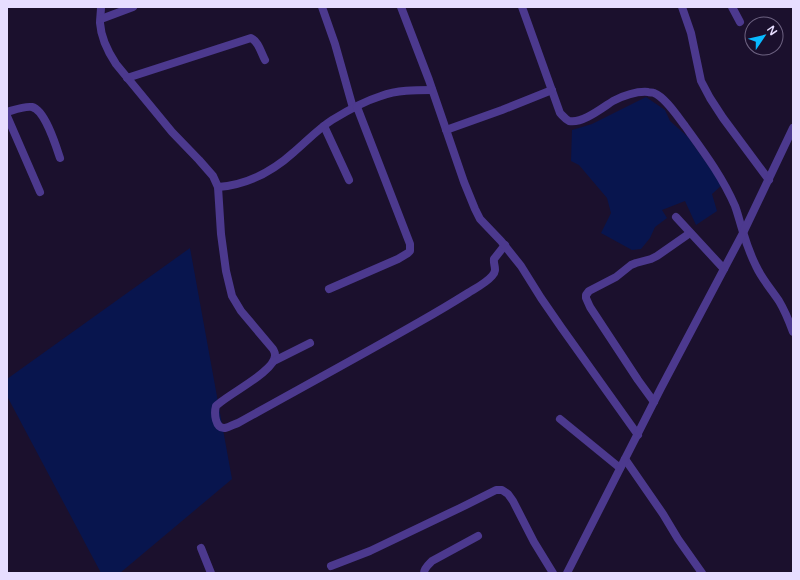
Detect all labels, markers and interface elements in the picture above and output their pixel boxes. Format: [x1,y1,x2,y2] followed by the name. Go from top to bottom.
[744,16,784,56] north arrow
[764,23,780,38] text: N

